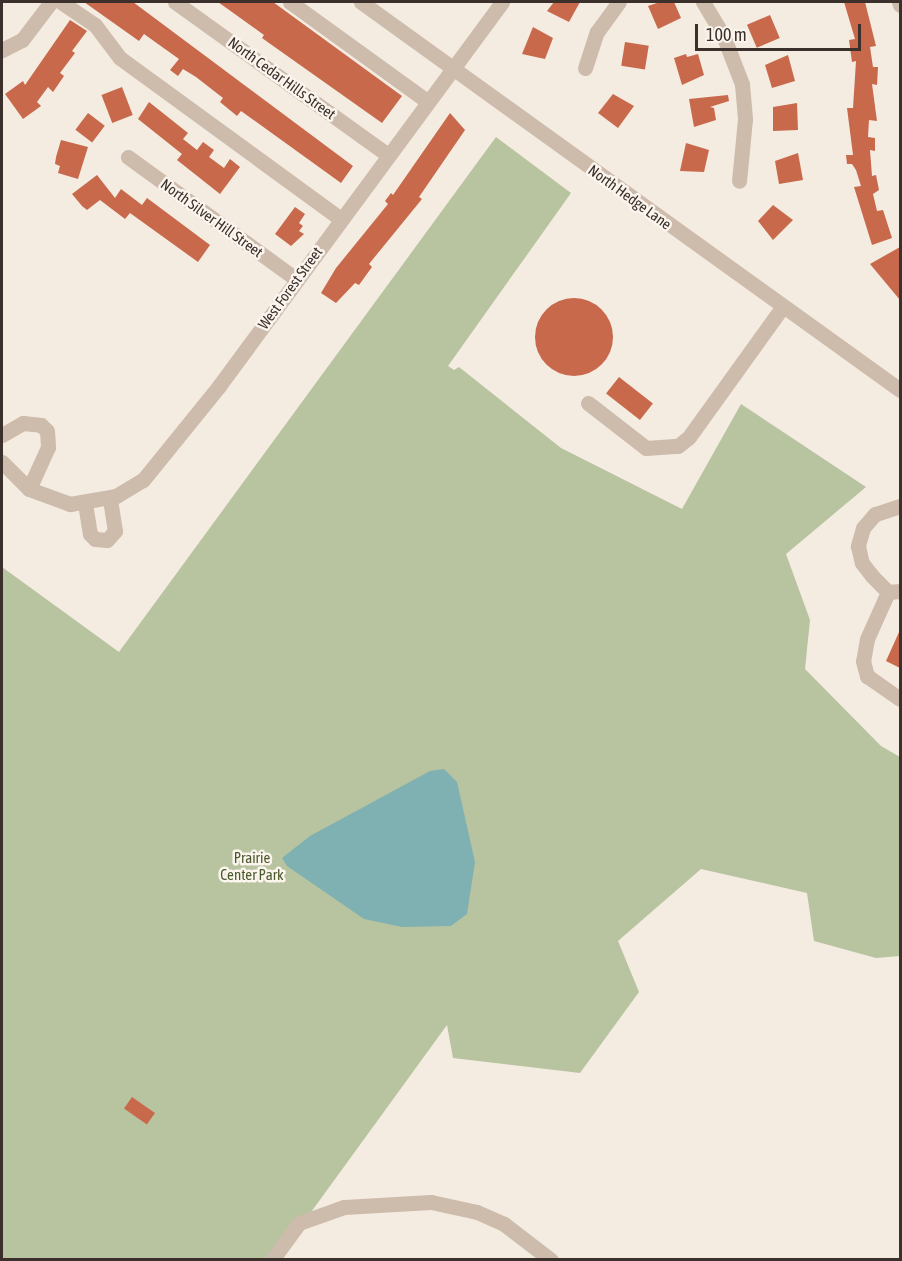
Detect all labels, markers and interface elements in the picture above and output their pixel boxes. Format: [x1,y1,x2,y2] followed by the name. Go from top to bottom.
[698,12,864,50] scale bar
[706,24,747,45] text: 100 m
[225,33,339,123] street label: North Cedar Hills Street
[585,161,675,233] street label: North Hedge Lane
[157,175,267,261] street label: North Silver Hill Street
[254,243,326,333] street label: West Forest Street
[220,848,284,883] park label: Prairie Center Park

